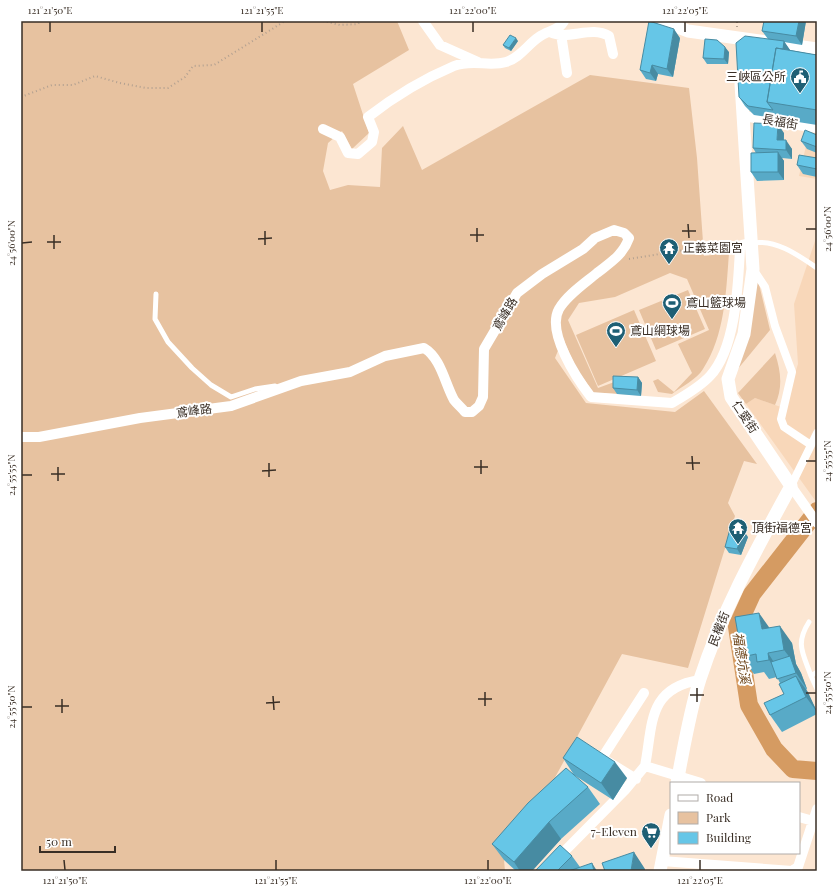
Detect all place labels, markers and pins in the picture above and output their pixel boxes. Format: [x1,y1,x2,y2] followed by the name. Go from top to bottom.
[789,66,811,94] public building icon: 三峽區公所
[726,68,786,84] place label: 三峽區公所
[658,237,680,265] temple icon: 正義菜園宮
[683,239,743,255] place label: 正義菜園宮
[661,292,683,320] sports icon: 鳶山籃球場
[686,294,746,310] place label: 鳶山籃球場
[605,320,627,348] sports icon: 鳶山網球場
[630,322,690,338] place label: 鳶山網球場
[727,517,749,545] temple icon: 頂街福德宮
[752,519,812,535] place label: 頂街福德宮
[640,821,662,849] supermarket icon: 7-Eleven
[591,823,637,839] place label: 7-Eleven

